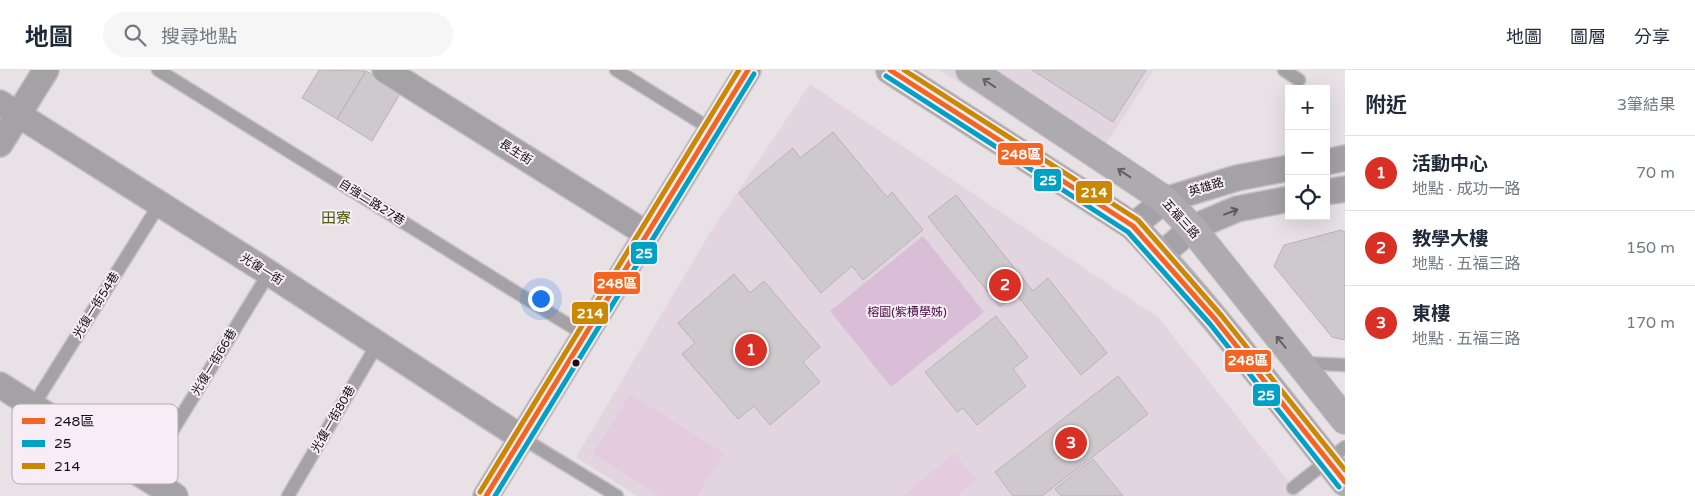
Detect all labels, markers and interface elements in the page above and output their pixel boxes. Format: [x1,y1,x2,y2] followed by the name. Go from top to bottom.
[103,12,453,57] search box
[121,21,149,49] icon: search
[25,23,73,52] text: 地圖
[161,26,237,48] text: 搜尋地點
[1506,26,1542,48] text: 地圖
[1570,26,1606,48] text: 圖層
[1634,26,1670,48] text: 分享
[982,78,996,88] one-way arrow
[1285,85,1330,220] map controls
[1285,85,1330,130] button: +
[1365,93,1407,118] text: 附近
[1617,95,1675,115] text: 3筆結果
[1285,130,1330,175] button: −
[497,137,535,167] street label: 長生街
[997,142,1044,166] line badge: 248區
[1001,146,1041,163] text: 248區
[1412,153,1488,175] text: 活動中心
[1376,163,1386,183] text: 1
[1636,163,1675,183] text: 70 m
[1033,168,1062,192] line badge: 25
[1118,168,1132,178] one-way arrow
[1039,172,1057,189] text: 25
[1187,175,1225,199] street label: 英雄路
[1285,175,1330,220] button: locate
[336,176,408,228] street label: 自強二路27巷
[1412,179,1520,199] text: 地點 · 成功一路
[1075,180,1113,204] line badge: 214
[1081,184,1107,201] text: 214
[1160,196,1202,242] street label: 五福三路
[1223,207,1238,216] one-way arrow
[321,209,351,227] district label: 田寮
[1412,228,1488,250] text: 教學大樓
[1376,238,1386,258] text: 2
[1626,238,1675,258] text: 150 m
[630,241,658,265] line badge: 25
[635,245,653,262] text: 25
[238,250,286,288] street label: 光復一街
[1412,254,1520,274] text: 地點 · 五福三路
[989,266,1021,304] pin: 2
[70,269,122,341] street label: 光復一街54巷
[593,271,641,295] line badge: 248區
[597,275,637,292] text: 248區
[528,286,554,312] your location
[571,301,609,325] line badge: 214
[1412,303,1450,325] text: 東樓
[577,305,603,322] text: 214
[867,305,947,319] park label: 榕園(紫槓學姊)
[1376,313,1386,333] text: 3
[1626,313,1675,333] text: 170 m
[189,326,239,398] street label: 光復一街66巷
[1412,329,1520,349] text: 地點 · 五福三路
[735,331,767,369] pin: 1
[1276,335,1287,348] one-way arrow
[1224,349,1272,373] line badge: 248區
[1228,352,1268,369] text: 248區
[571,358,581,368] unlabelled marker
[308,383,358,455] street label: 光復一街80巷
[1252,383,1281,407] line badge: 25
[1257,387,1275,404] text: 25
[12,404,178,484] legend
[54,413,94,430] text: 248區
[1055,424,1087,462] pin: 3
[54,435,72,452] text: 25
[54,458,81,475] text: 214

